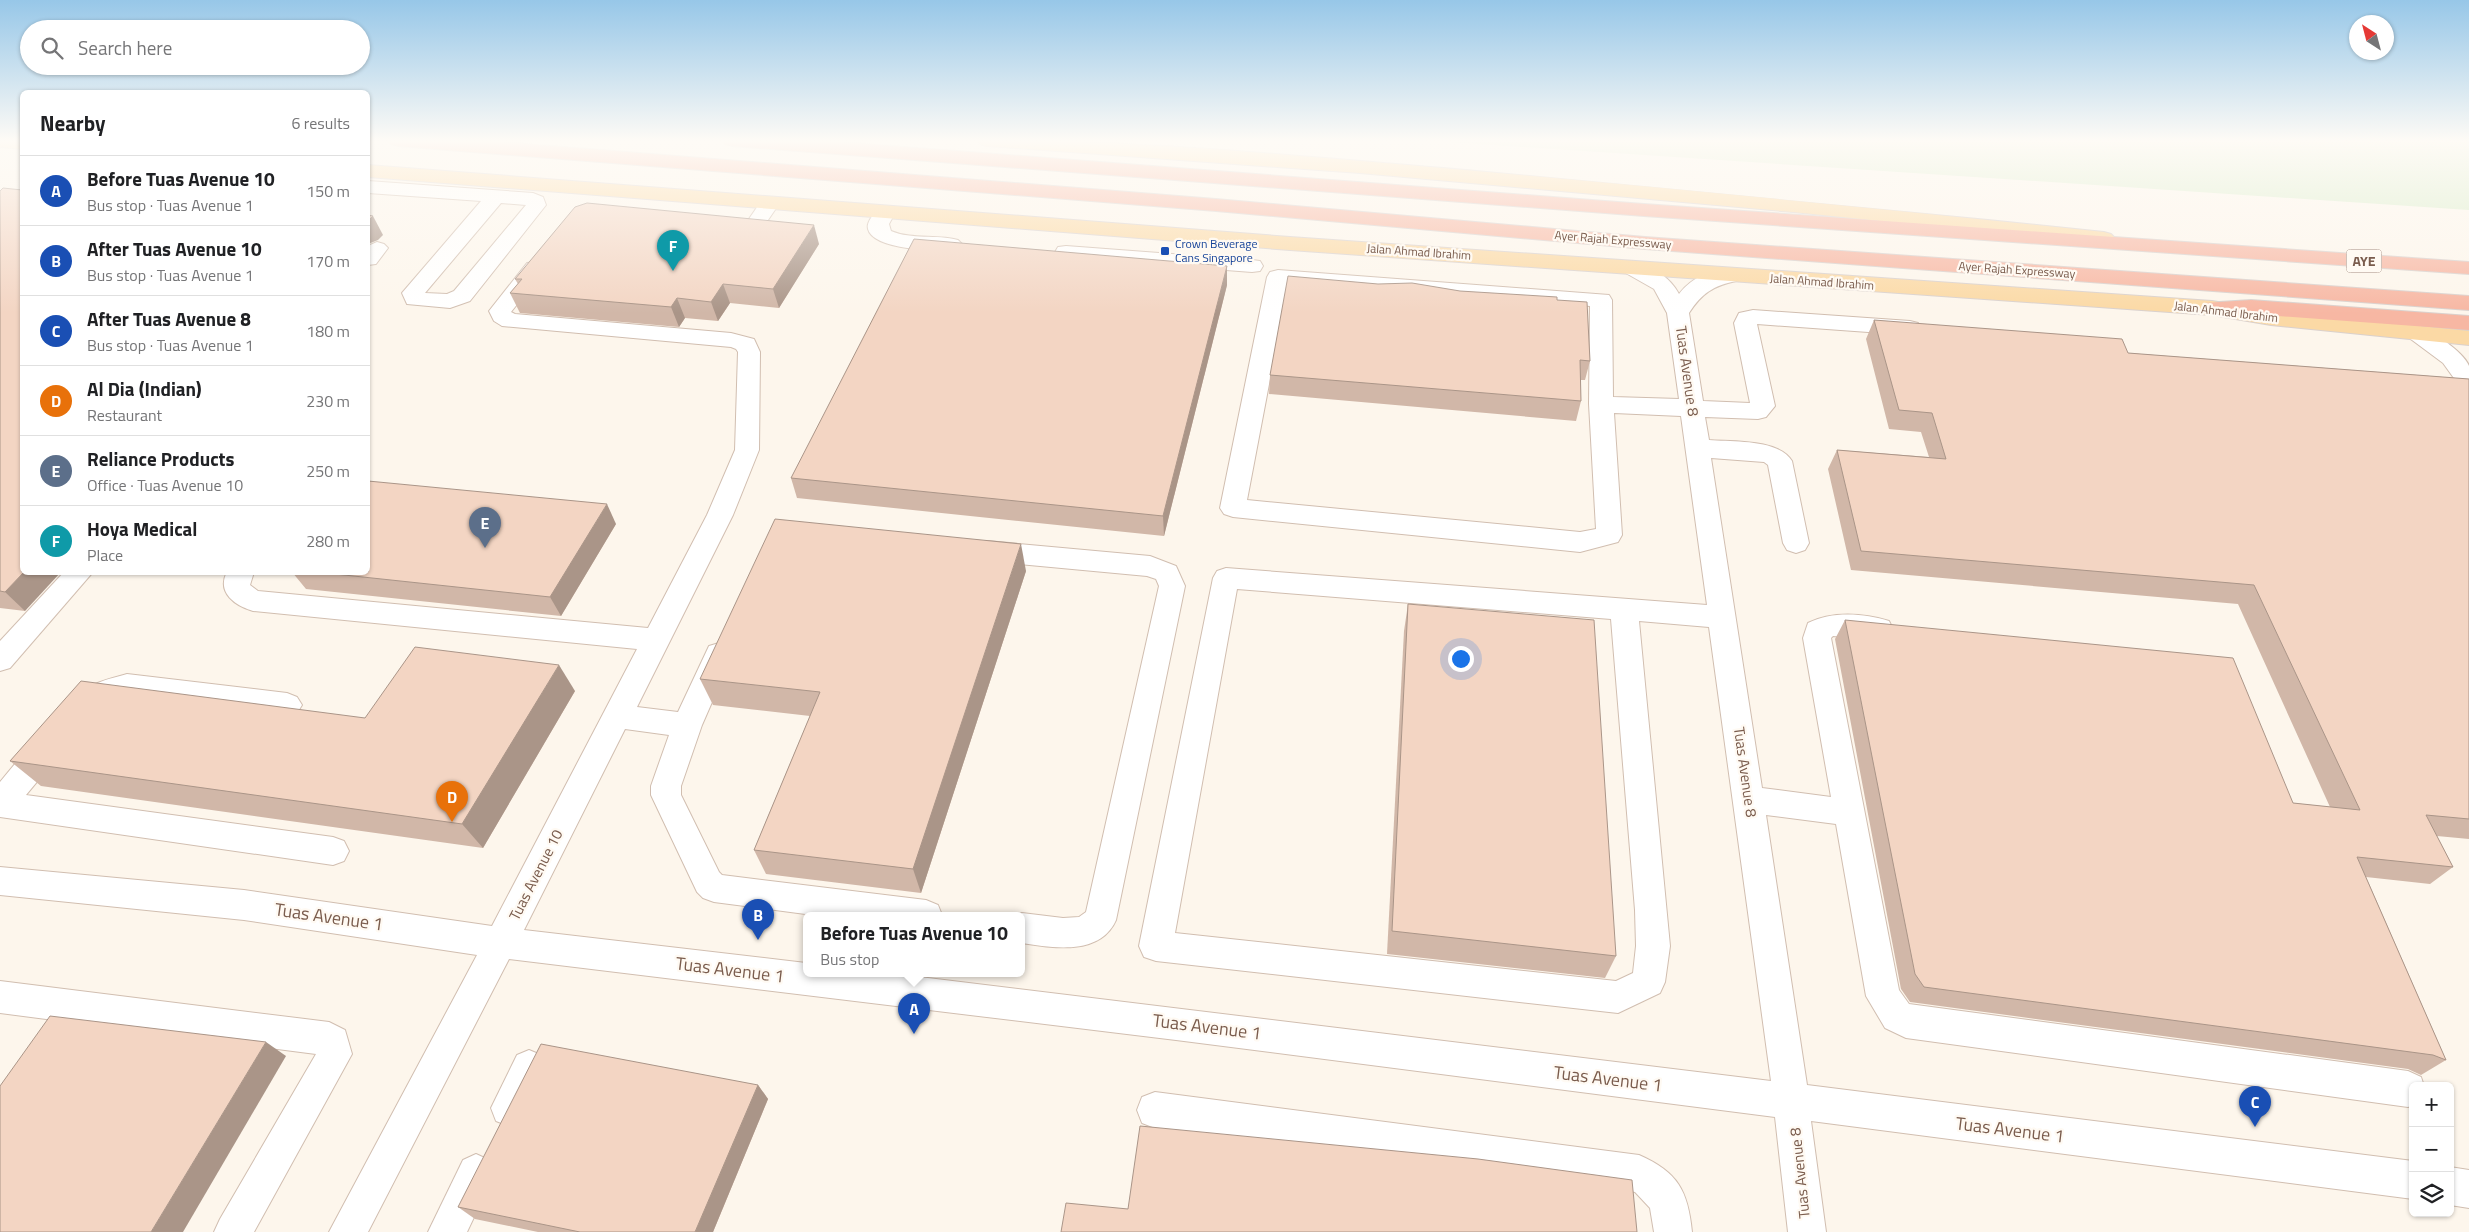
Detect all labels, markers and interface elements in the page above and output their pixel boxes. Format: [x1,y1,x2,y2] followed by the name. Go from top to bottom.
[2349,15,2394,60] north arrow
[20,20,370,75] search box
[78,33,172,62] text: Search here
[38,34,66,62] icon: search
[40,107,105,139] text: Nearby
[291,111,350,135] text: 6 results
[87,164,275,193] text: Before Tuas Avenue 10
[51,179,61,203] text: A
[306,179,350,203] text: 150 m
[87,193,254,217] text: Bus stop · Tuas Avenue 1
[1554,225,1672,254] street label: Ayer Rajah Expressway
[657,230,689,271] pin: F
[87,234,262,263] text: After Tuas Avenue 10
[1175,234,1258,267] place label: Crown Beverage Cans Singapore
[1366,238,1472,265] street label: Jalan Ahmad Ibrahim
[1159,245,1171,257] marker: Crown Beverage Cans Singapore
[51,249,61,273] text: B
[306,249,350,273] text: 170 m
[2346,250,2382,272] road number: AYE
[1958,256,2076,283] street label: Ayer Rajah Expressway
[87,263,254,287] text: Bus stop · Tuas Avenue 1
[1769,268,1875,295] street label: Jalan Ahmad Ibrahim
[2173,296,2279,327] street label: Jalan Ahmad Ibrahim
[87,304,251,333] text: After Tuas Avenue 8
[52,319,60,343] text: C
[306,319,350,343] text: 180 m
[1670,324,1705,418] street label: Tuas Avenue 8
[87,333,254,357] text: Bus stop · Tuas Avenue 1
[87,374,202,403] text: Al Dia (Indian)
[51,389,61,413] text: D
[306,389,350,413] text: 230 m
[87,403,162,427] text: Restaurant
[87,444,235,473] text: Reliance Products
[52,459,60,483] text: E
[306,459,350,483] text: 250 m
[87,473,243,497] text: Office · Tuas Avenue 10
[469,507,501,548] pin: E
[87,514,197,543] text: Hoya Medical
[52,529,60,553] text: F
[306,529,350,553] text: 280 m
[87,543,123,567] text: Place
[1448,646,1474,672] your location
[1728,725,1763,819] street label: Tuas Avenue 8
[436,781,468,822] pin: D
[503,825,568,924] street label: Tuas Avenue 10
[273,896,385,937] street label: Tuas Avenue 1
[742,899,774,940] pin: B
[803,912,1025,977] popup
[820,918,1008,947] text: Before Tuas Avenue 10
[820,947,879,971] text: Bus stop
[674,949,786,990] street label: Tuas Avenue 1
[898,993,930,1034] pin: A
[1151,1006,1263,1047] street label: Tuas Avenue 1
[1552,1058,1664,1099] street label: Tuas Avenue 1
[2409,1082,2454,1217] map controls
[2409,1082,2454,1127] button: +
[2239,1086,2271,1127] pin: C
[1954,1109,2066,1150] street label: Tuas Avenue 1
[1783,1127,1816,1219] street label: Tuas Avenue 8
[2409,1127,2454,1172] button: −
[2409,1172,2454,1217] button: layers

